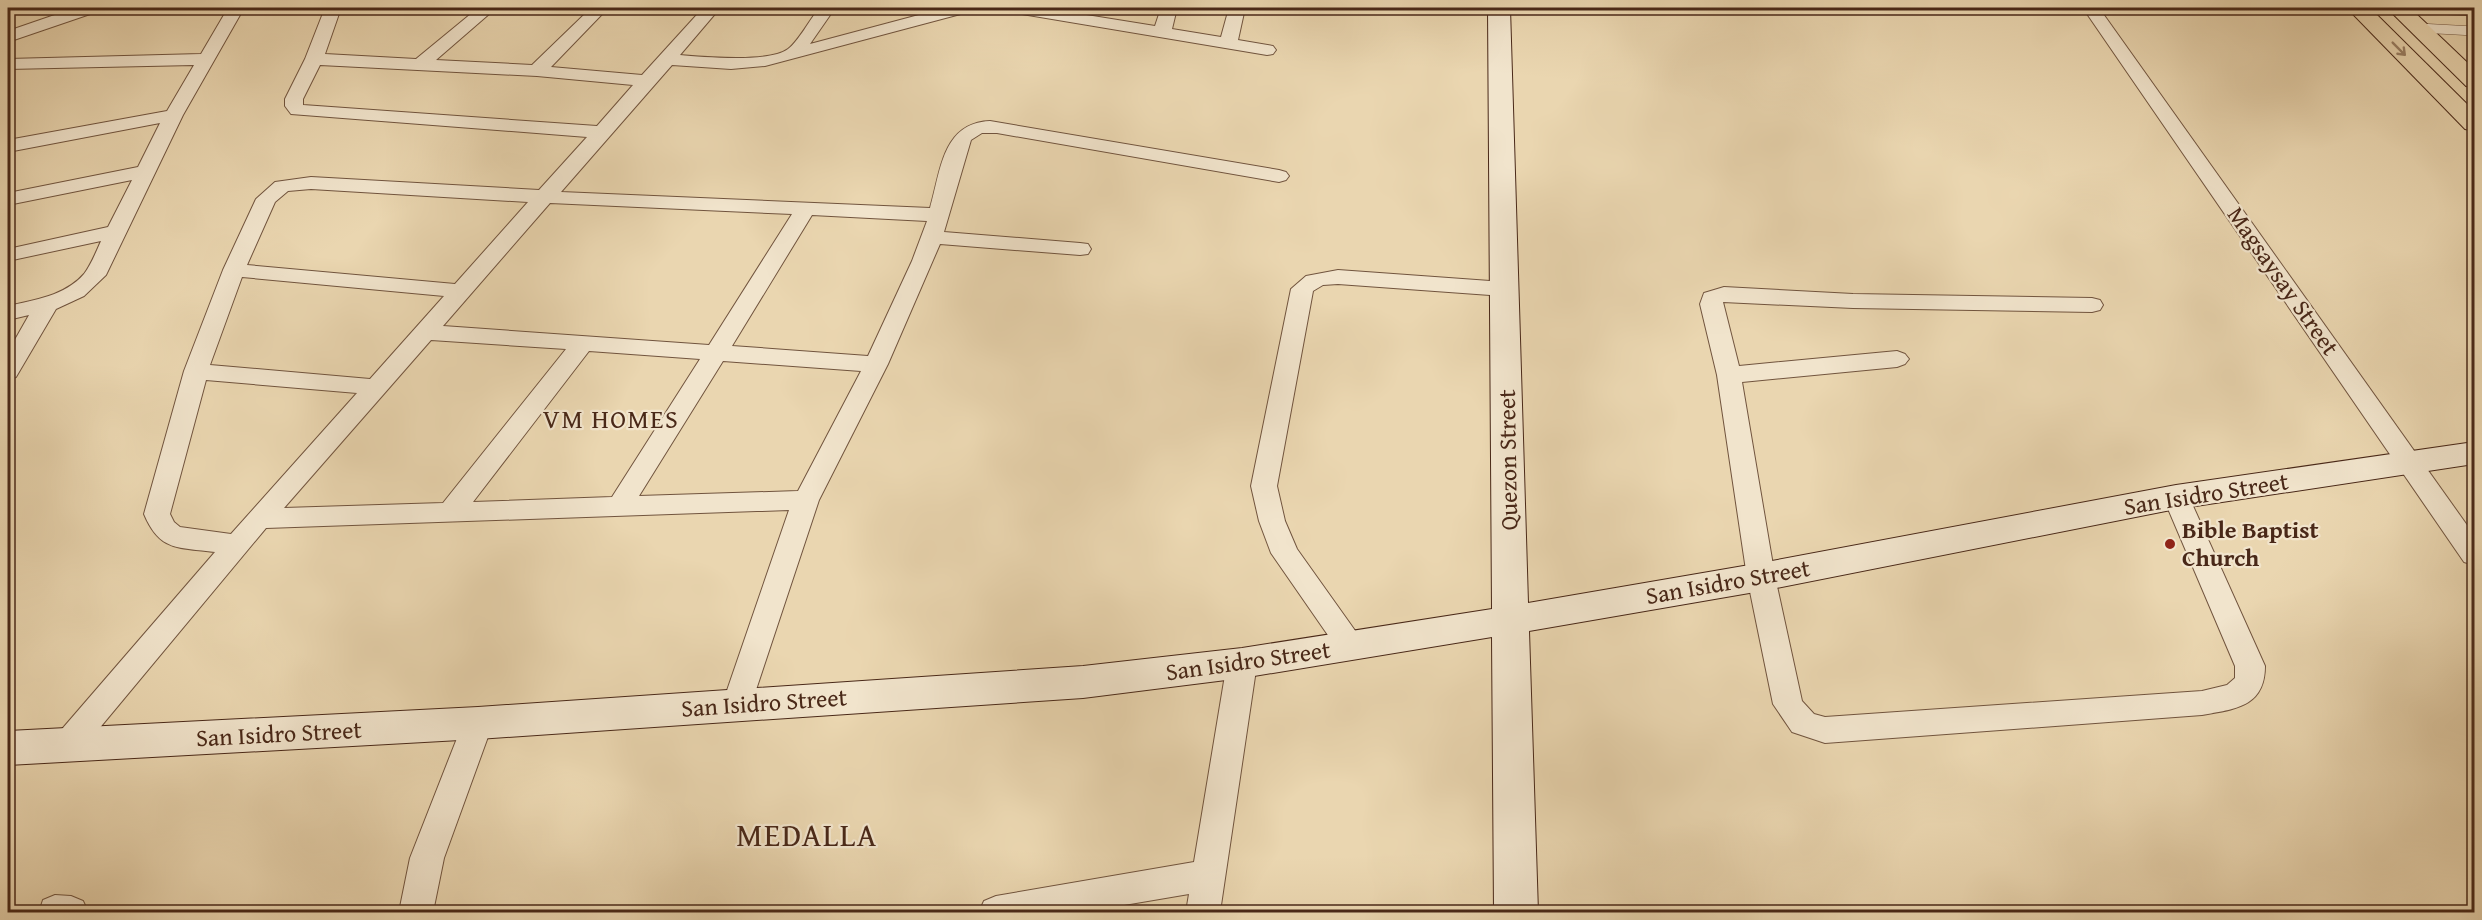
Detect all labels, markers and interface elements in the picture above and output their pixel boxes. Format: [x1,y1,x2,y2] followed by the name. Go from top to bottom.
[2391,41,2406,56] one-way arrow
[2219,199,2348,363] street label: Magsaysay Street
[1489,389,1526,531] street label: Quezon Street
[543,399,679,438] district label: VM HOMES
[2121,463,2291,524] street label: San Isidro Street
[2182,512,2319,575] place label: Bible Baptist Church
[2163,537,2177,551] marker: Bible Baptist Church
[1643,550,1813,613] street label: San Isidro Street
[1163,632,1333,689] street label: San Isidro Street
[680,679,849,726] street label: San Isidro Street
[195,712,363,755] street label: San Isidro Street
[736,811,878,858] district label: MEDALLA

